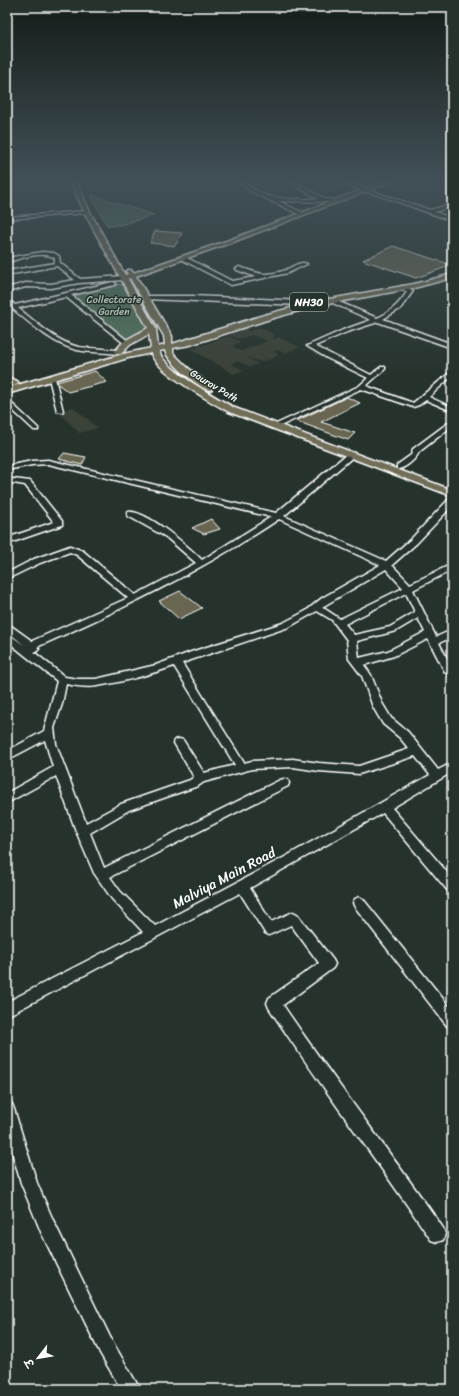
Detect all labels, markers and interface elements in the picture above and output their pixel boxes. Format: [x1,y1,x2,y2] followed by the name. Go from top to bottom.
[87,291,141,321] park label: Collectorate Garden
[290,293,328,311] road number: NH30
[187,365,241,407] street label: Gaurav Path
[168,839,282,916] street label: Malviya Main Road
[18,1338,58,1378] north arrow
[19,1353,40,1372] text: उ

